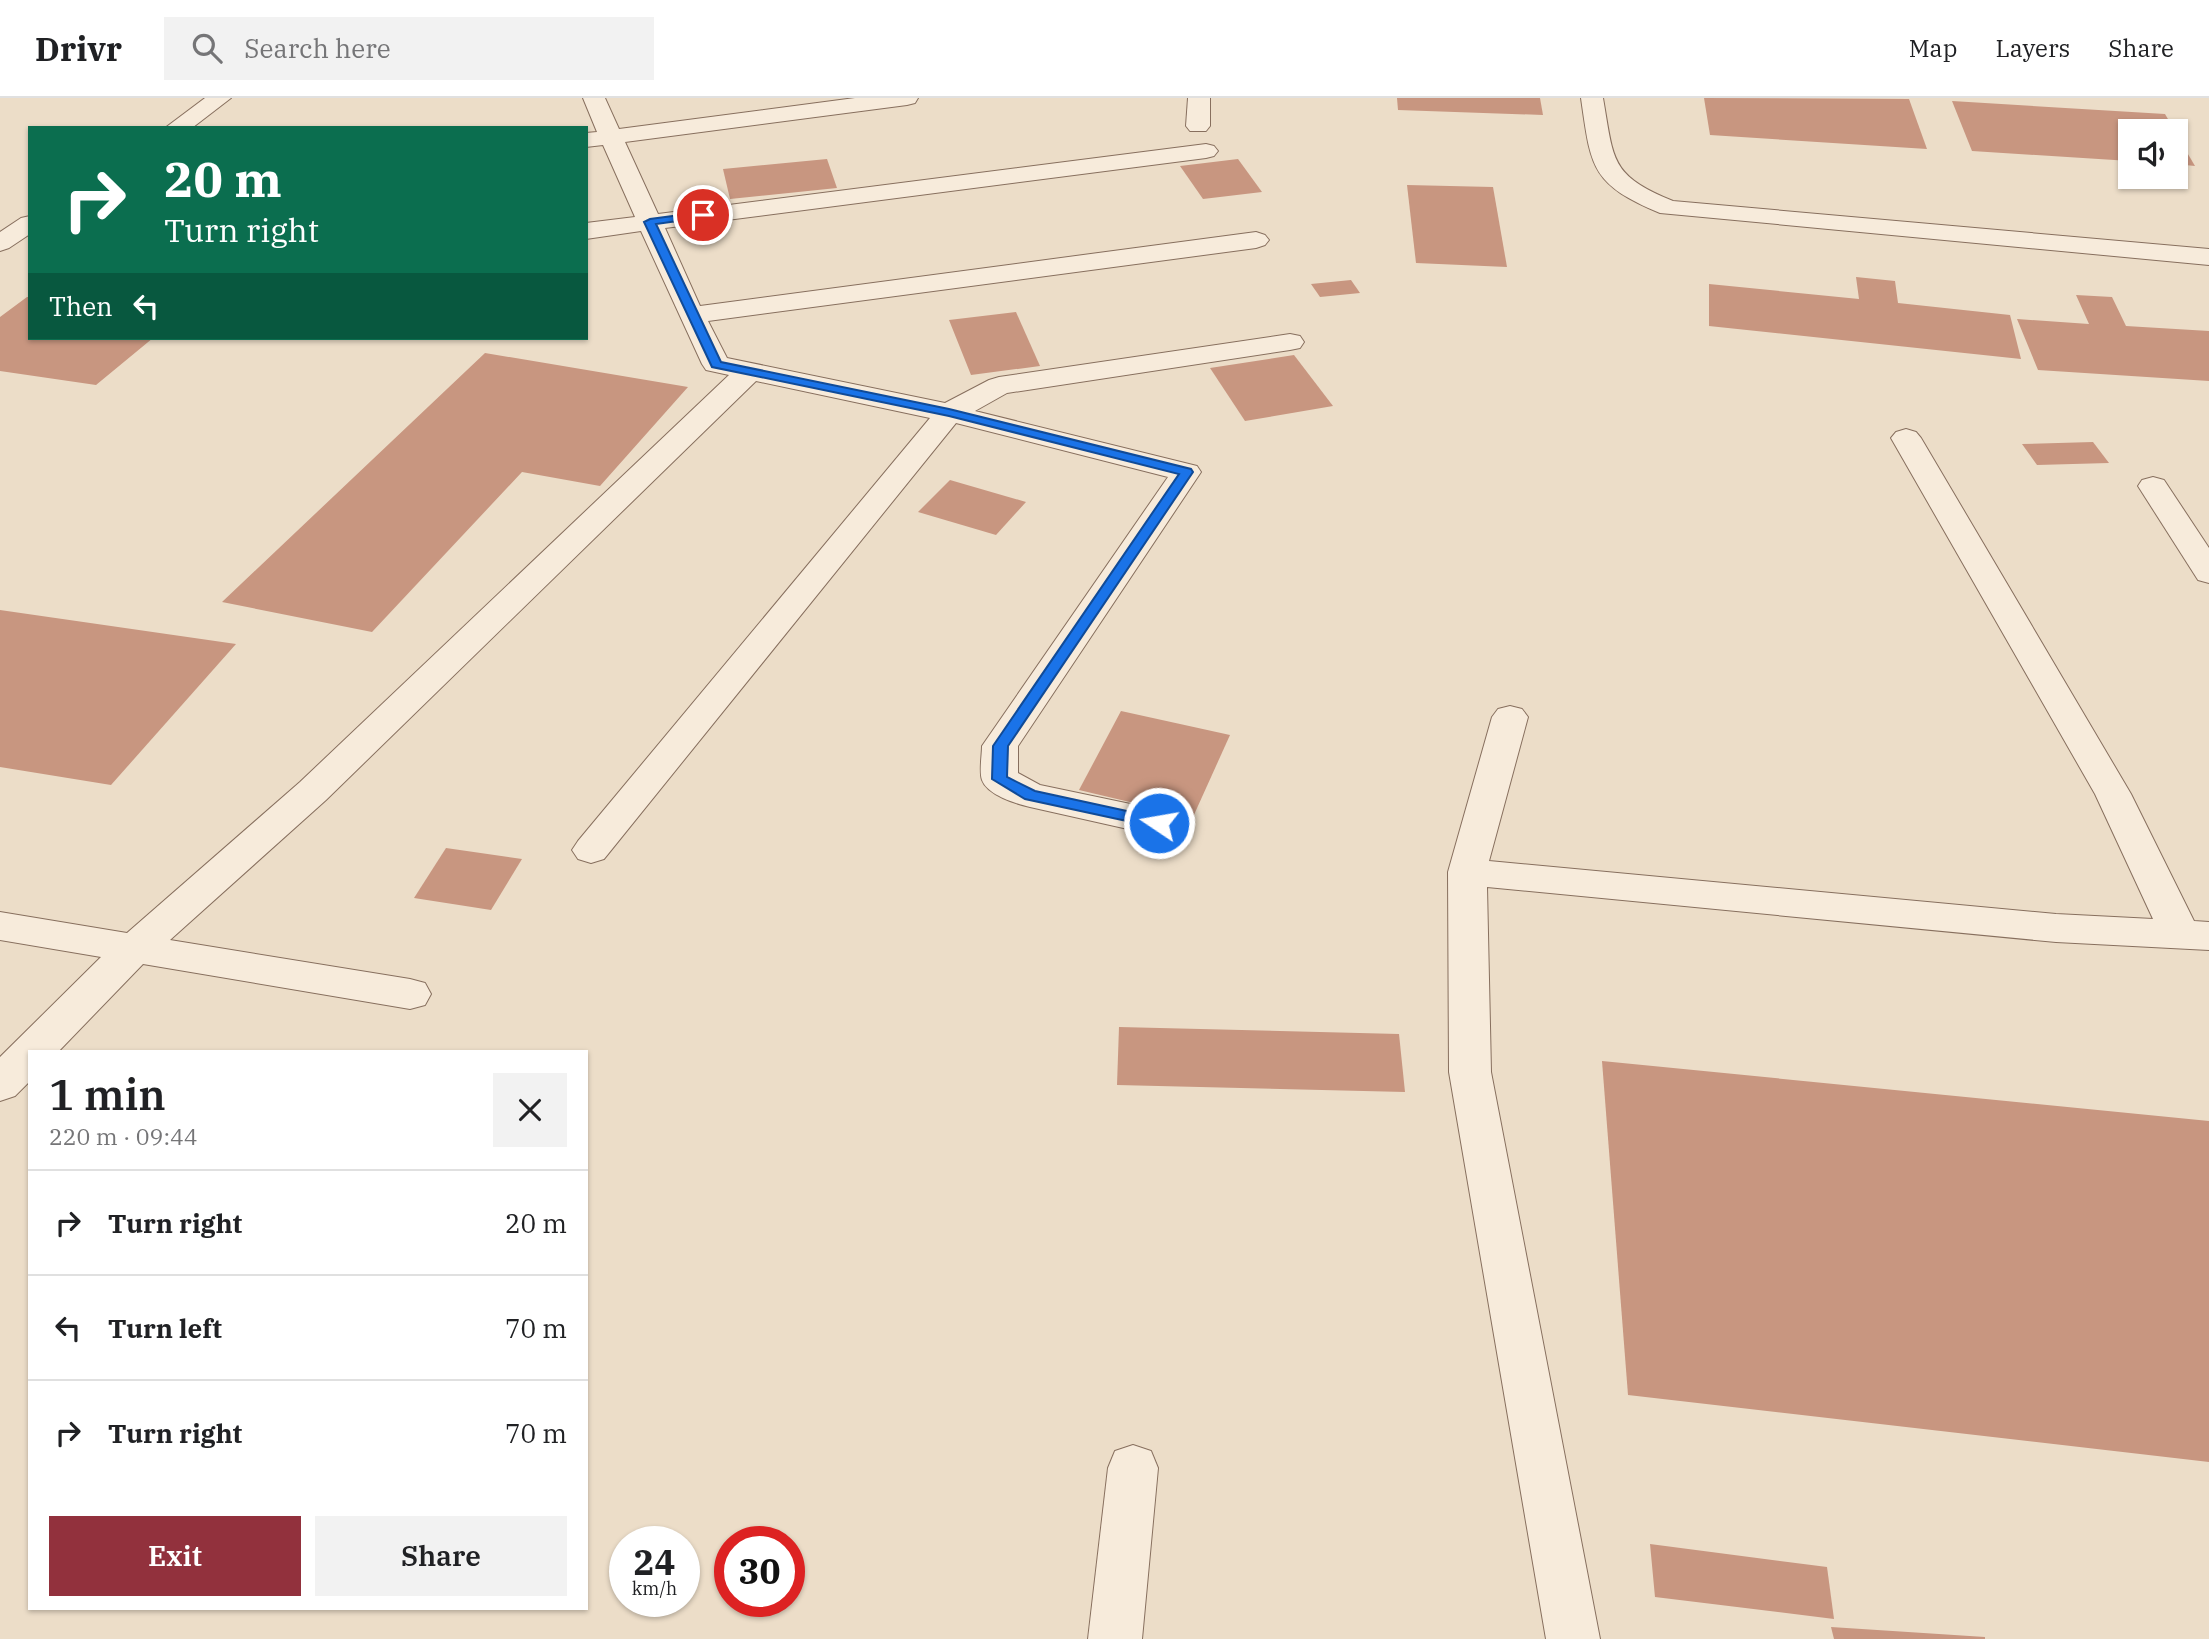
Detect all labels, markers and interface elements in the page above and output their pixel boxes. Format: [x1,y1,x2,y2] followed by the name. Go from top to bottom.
[164,17,654,80] search box
[35,27,122,70] text: Drivr
[188,29,226,67] icon: search
[244,31,391,65] text: Search here
[1909,32,1957,64] text: Map
[1995,32,2070,64] text: Layers
[2108,32,2174,64] text: Share
[2118,119,2188,189] map controls
[2118,119,2188,189] button: sound
[164,147,282,210] text: 20 m
[49,154,140,245] icon: right
[673,185,733,245] pin
[684,196,722,234] icon: arrive
[164,209,319,251] text: Turn right
[127,287,165,325] icon: left
[49,289,113,323] text: Then
[1122,786,1196,860] position arrow
[49,1067,166,1122] text: 1 min
[493,1073,567,1147] button: close
[49,1121,198,1151] text: 220 m · 09:44
[49,1204,87,1242] icon: right
[108,1206,242,1240] text: Turn right
[505,1206,567,1240] text: 20 m
[49,1309,87,1347] icon: left
[108,1311,222,1345] text: Turn left
[505,1311,567,1345] text: 70 m
[49,1414,87,1452] icon: right
[108,1416,242,1450] text: Turn right
[505,1416,567,1450] text: 70 m
[49,1516,301,1596] button: Exit
[315,1516,567,1596] button: Share
[714,1526,805,1617] speed limit sign: 30
[633,1539,676,1585] text: 24
[632,1577,677,1600] text: km/h

